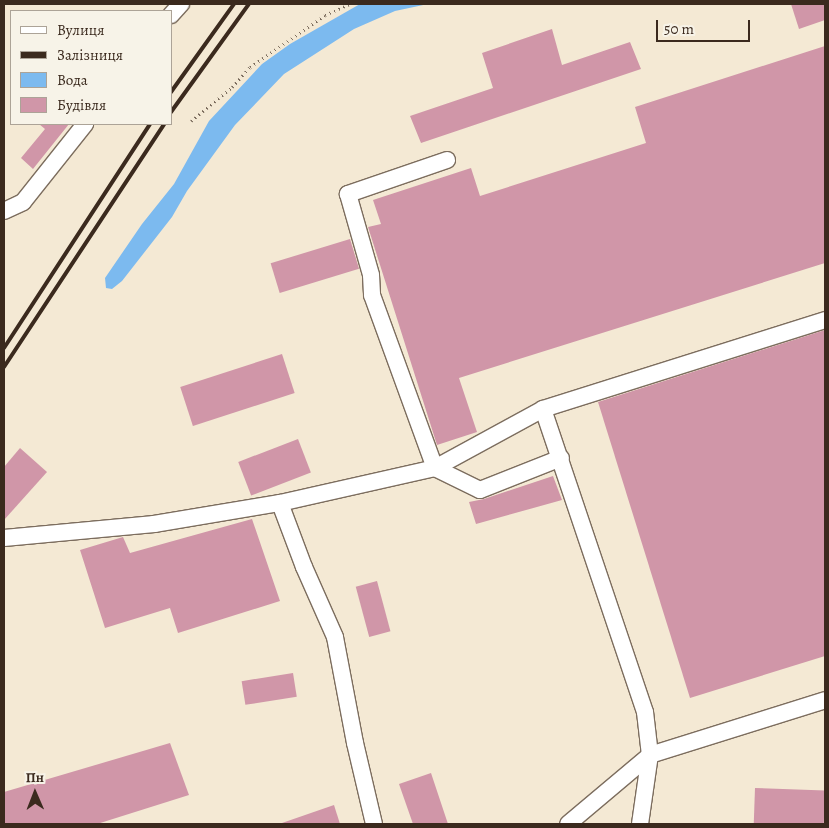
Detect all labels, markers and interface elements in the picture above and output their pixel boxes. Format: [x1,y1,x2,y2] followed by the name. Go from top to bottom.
[10,10,172,125] legend
[659,10,753,42] scale bar
[664,19,694,39] text: 50 m
[57,20,104,40] text: Вулиця
[57,45,123,65] text: Залізниця
[57,70,88,90] text: Вода
[57,95,106,115] text: Будівля
[10,768,60,818] north arrow
[25,768,44,787] text: Пн

